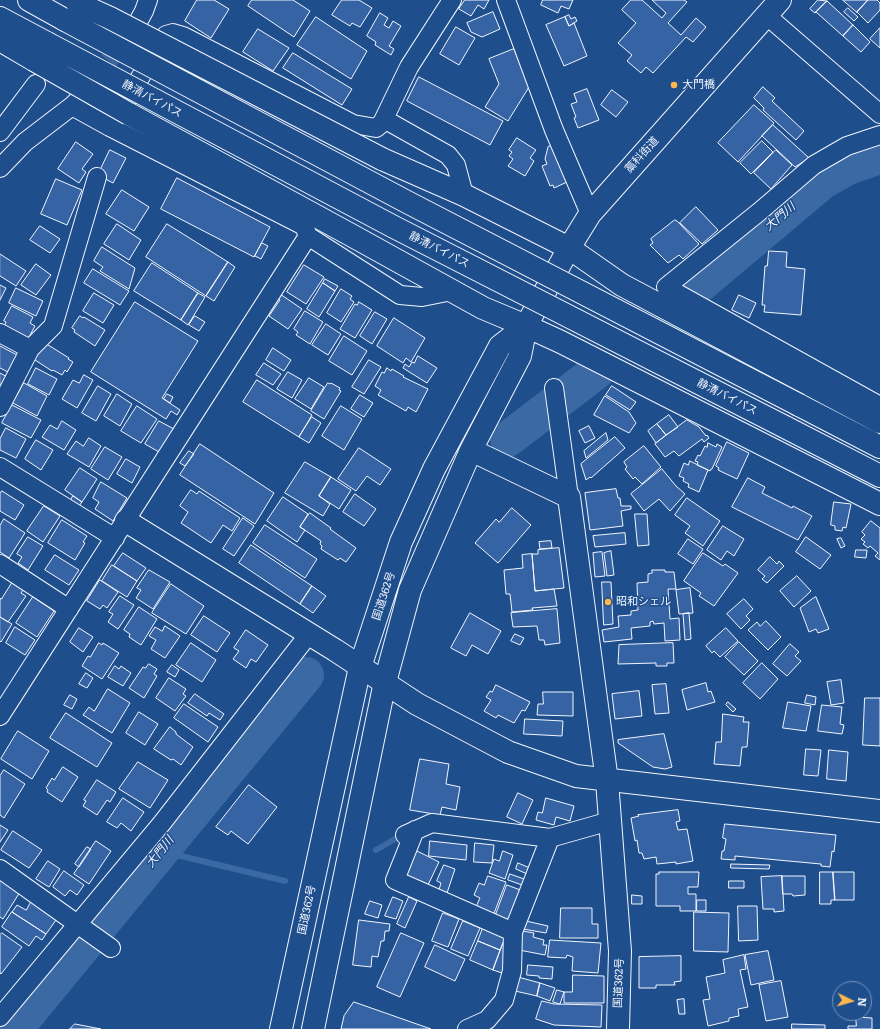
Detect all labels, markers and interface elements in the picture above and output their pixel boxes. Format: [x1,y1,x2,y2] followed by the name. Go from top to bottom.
[120,78,184,120] street label: 静清バイパス
[682,78,715,92] place label: 大門橋
[669,80,679,90] marker: 大門橋
[622,134,662,176] street label: 藁科街道
[762,200,798,234] water label: 大門川
[407,229,471,271] street label: 静清バイパス
[695,376,759,418] street label: 静清バイパス
[370,570,398,622] street label: 国道362号
[616,595,671,609] place label: 昭和シェル
[603,597,613,607] marker: 昭和シェル
[143,833,177,871] water label: 大門川
[295,884,319,936] street label: 国道362号
[612,958,626,1008] street label: 国道362号
[832,981,872,1021] north arrow
[855,997,871,1007] text: N

